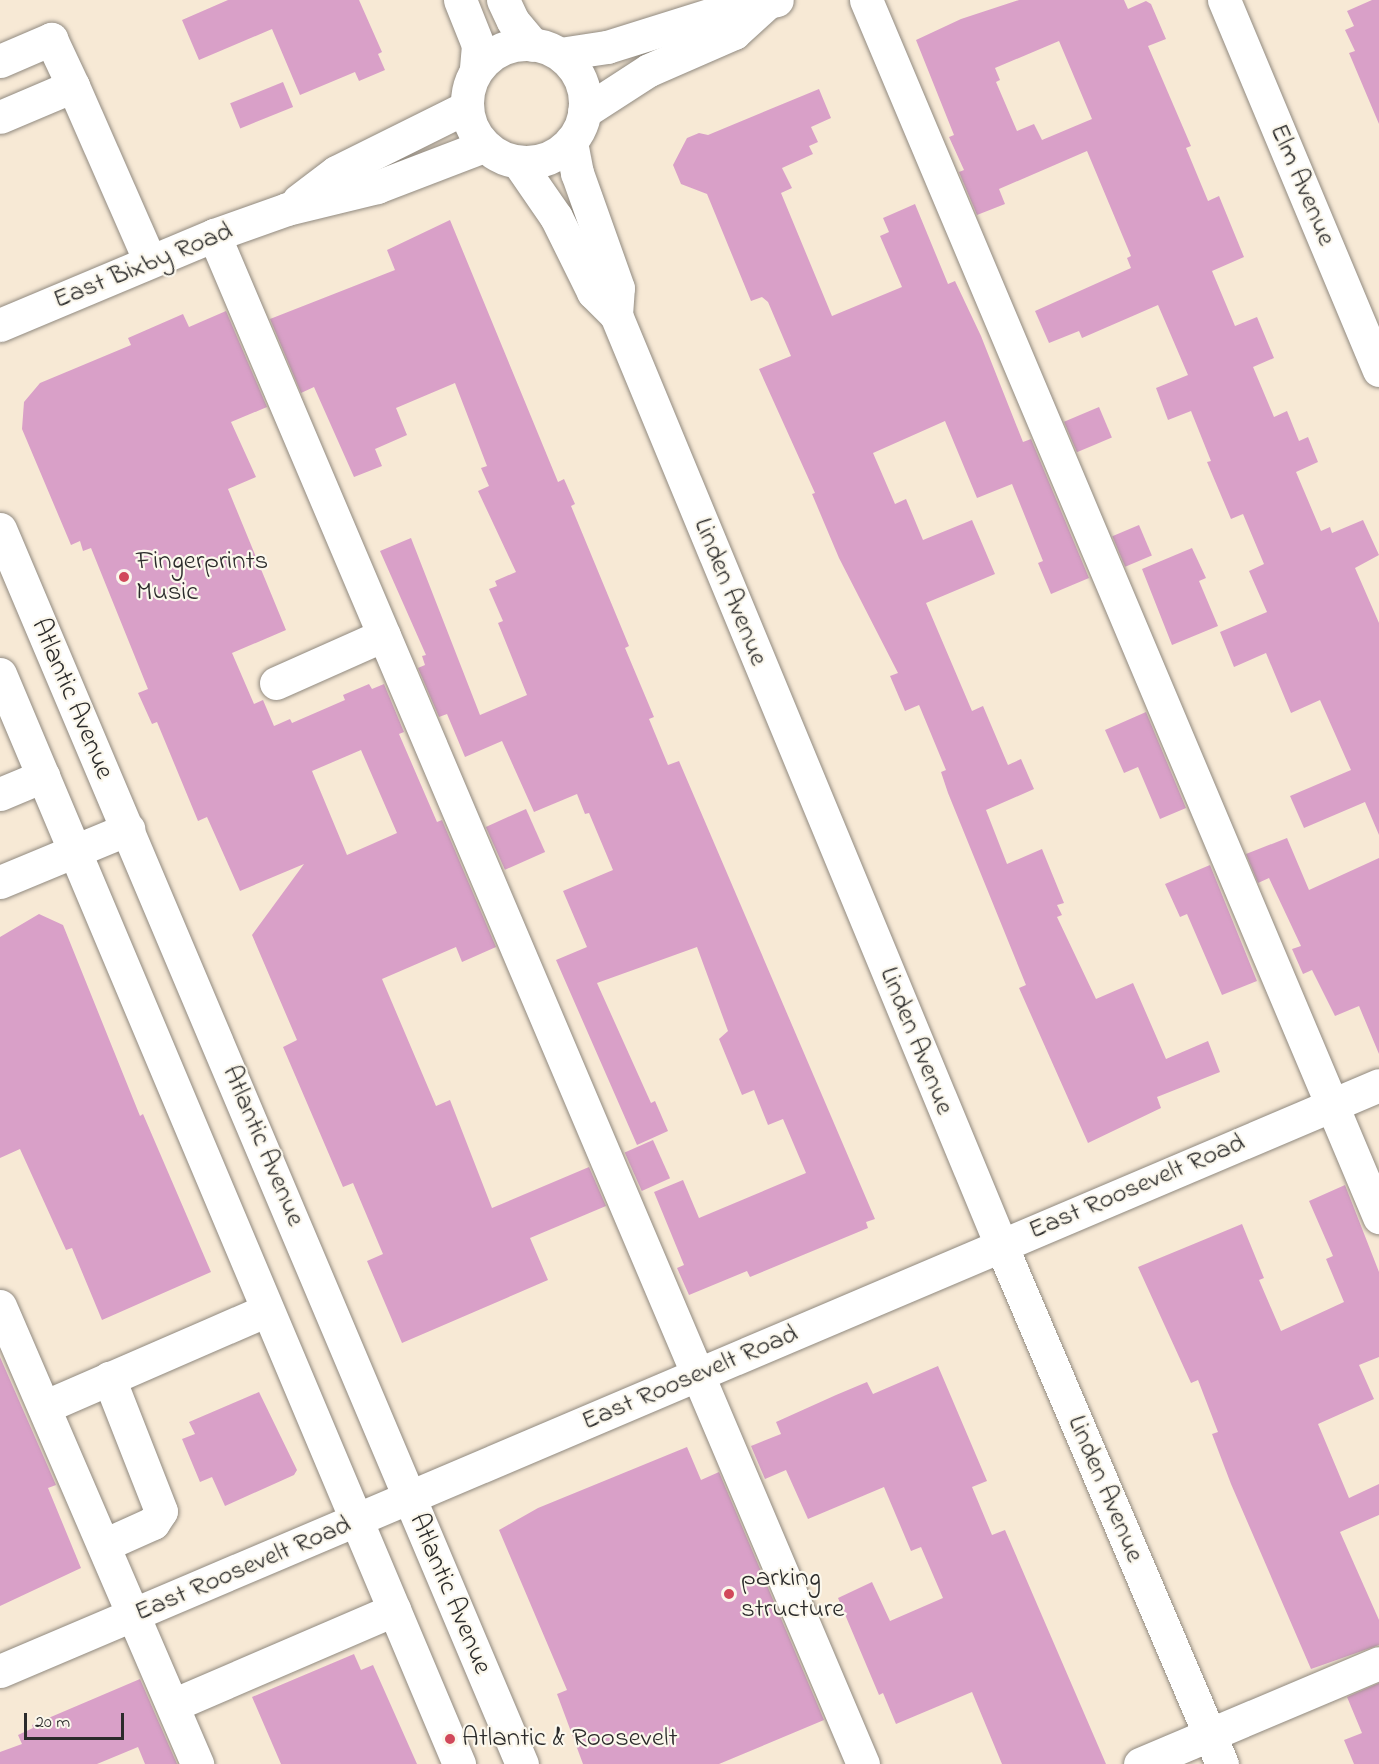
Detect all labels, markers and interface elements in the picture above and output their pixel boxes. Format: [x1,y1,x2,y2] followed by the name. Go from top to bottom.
[1262,119,1342,251] street label: Elm Avenue
[49,215,237,317] street label: East Bixby Road
[686,514,774,670] street label: Linden Avenue
[136,545,268,608] place label: Fingerprints Music
[117,570,131,584] marker: Fingerprints Music
[24,614,120,784] street label: Atlantic Avenue
[872,963,960,1119] street label: Linden Avenue
[215,1061,311,1231] street label: Atlantic Avenue
[1024,1127,1250,1247] street label: East Roosevelt Road
[577,1318,803,1438] street label: East Roosevelt Road
[1060,1411,1150,1567] street label: Linden Avenue
[130,1509,356,1629] street label: East Roosevelt Road
[402,1509,498,1679] street label: Atlantic Avenue
[741,1562,844,1625] place label: parking structure
[722,1587,736,1601] marker: parking structure
[27,1701,128,1739] scale bar
[35,1710,70,1736] text: 20 m
[462,1723,678,1755] place label: Atlantic & Roosevelt
[443,1732,457,1746] marker: Atlantic & Roosevelt

